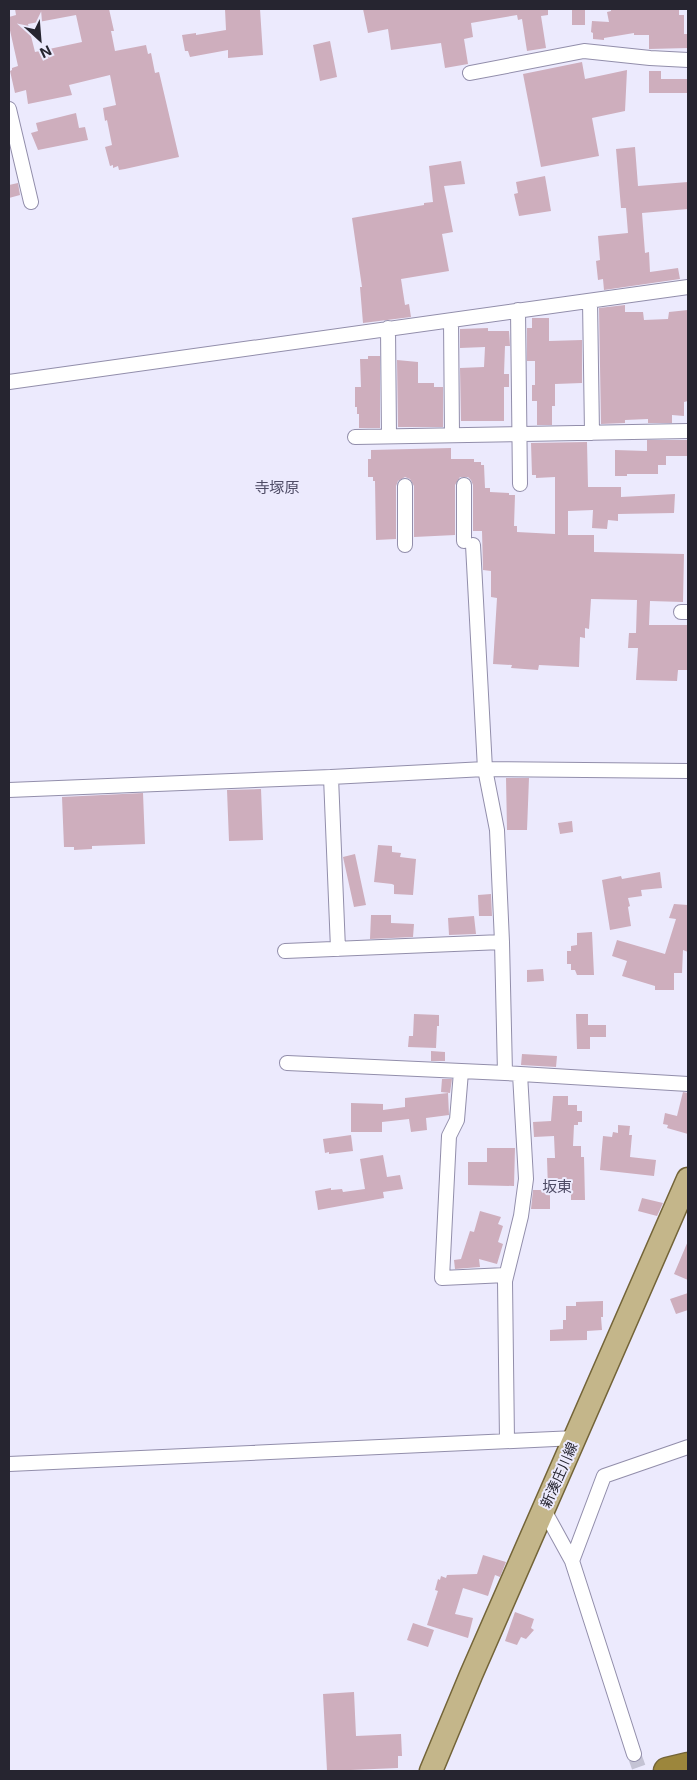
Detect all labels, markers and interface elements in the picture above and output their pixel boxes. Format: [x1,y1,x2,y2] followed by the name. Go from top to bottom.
[15,15,65,65] north arrow
[37,42,54,62] text: N
[254,478,300,497] district label: 寺塚原
[542,1177,572,1196] district label: 坂東
[537,1439,581,1510] street label: 新湊庄川線

